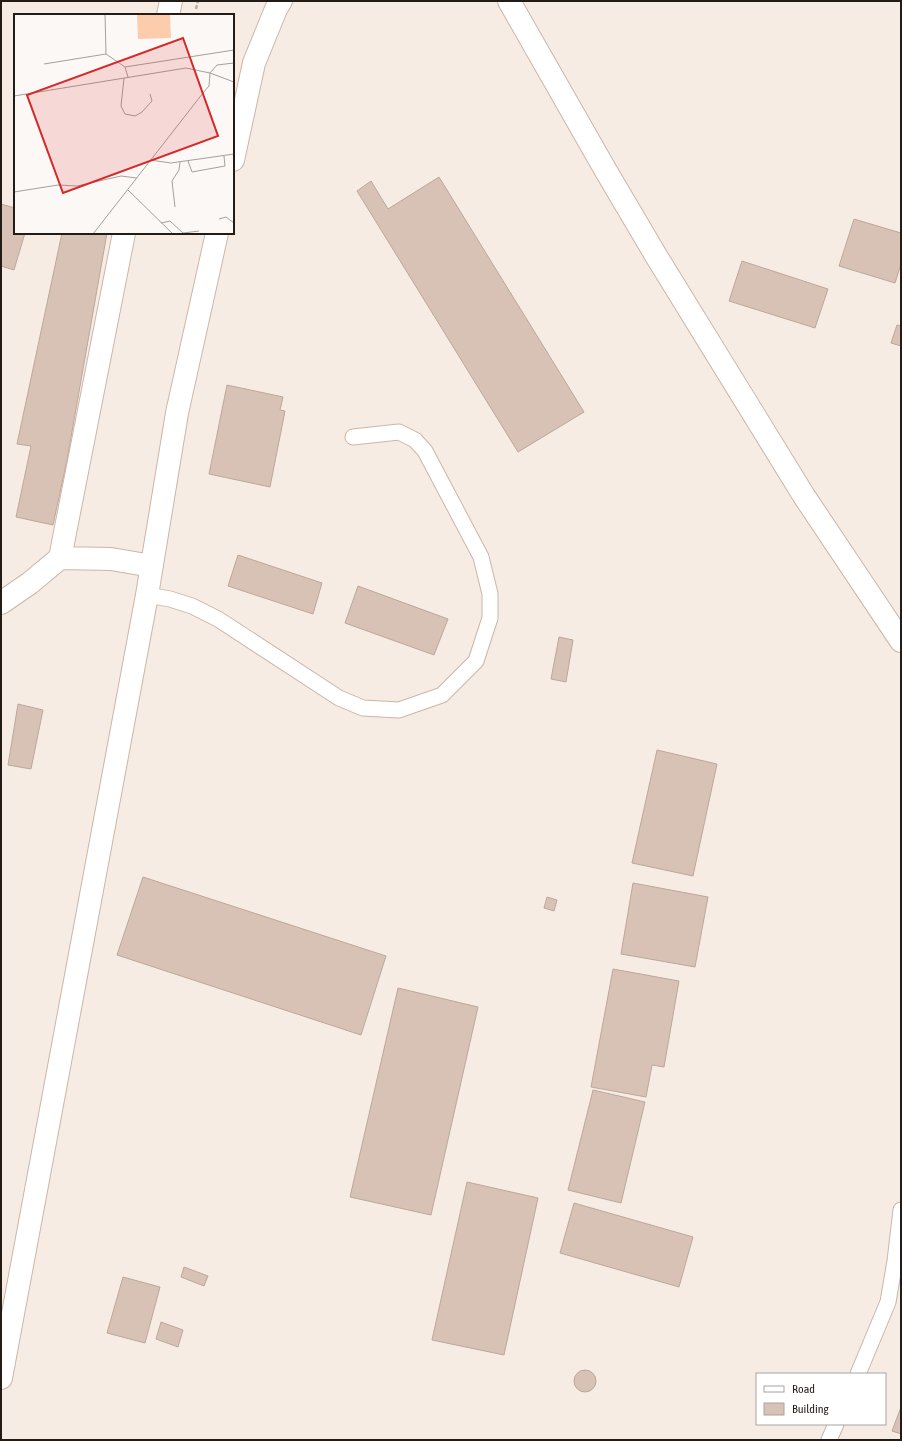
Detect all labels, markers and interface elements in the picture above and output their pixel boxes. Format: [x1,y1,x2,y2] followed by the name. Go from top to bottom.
[14,14,234,234] inset map
[756,1373,886,1425] legend
[792,1382,815,1396] text: Road
[792,1402,830,1416] text: Building

